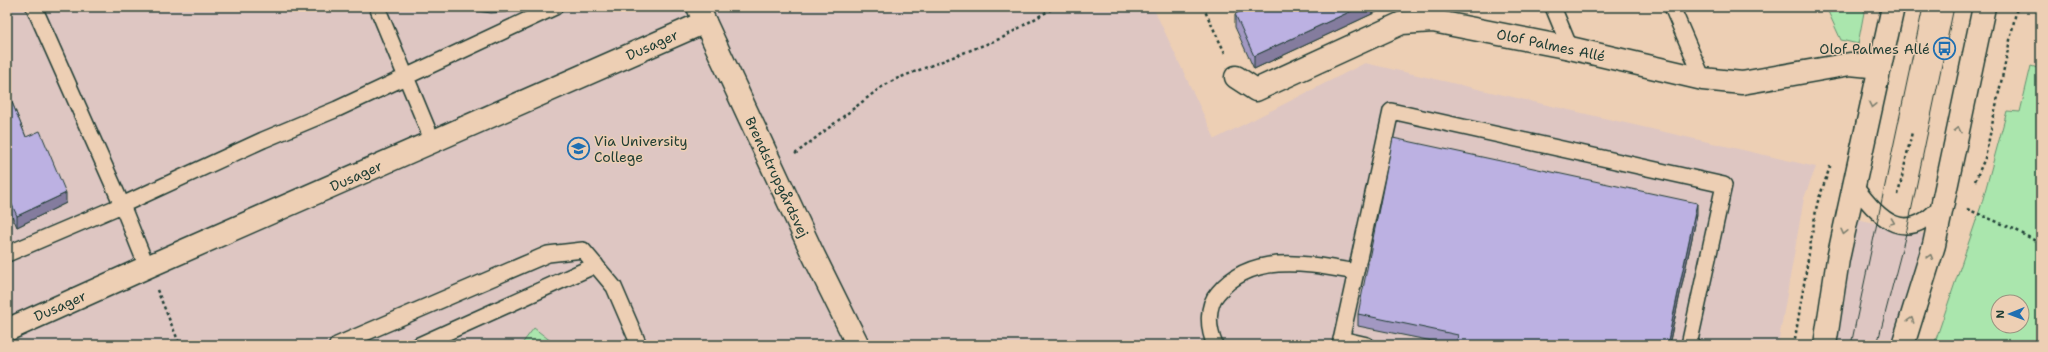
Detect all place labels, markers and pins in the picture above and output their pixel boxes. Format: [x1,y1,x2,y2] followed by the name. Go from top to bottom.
[1932,36,1958,62] bus stop icon: Olof Palmes Allé
[1819,40,1930,58] place label: Olof Palmes Allé
[594,132,688,166] place label: Via University College
[565,136,591,162] school or university icon: Via University College

